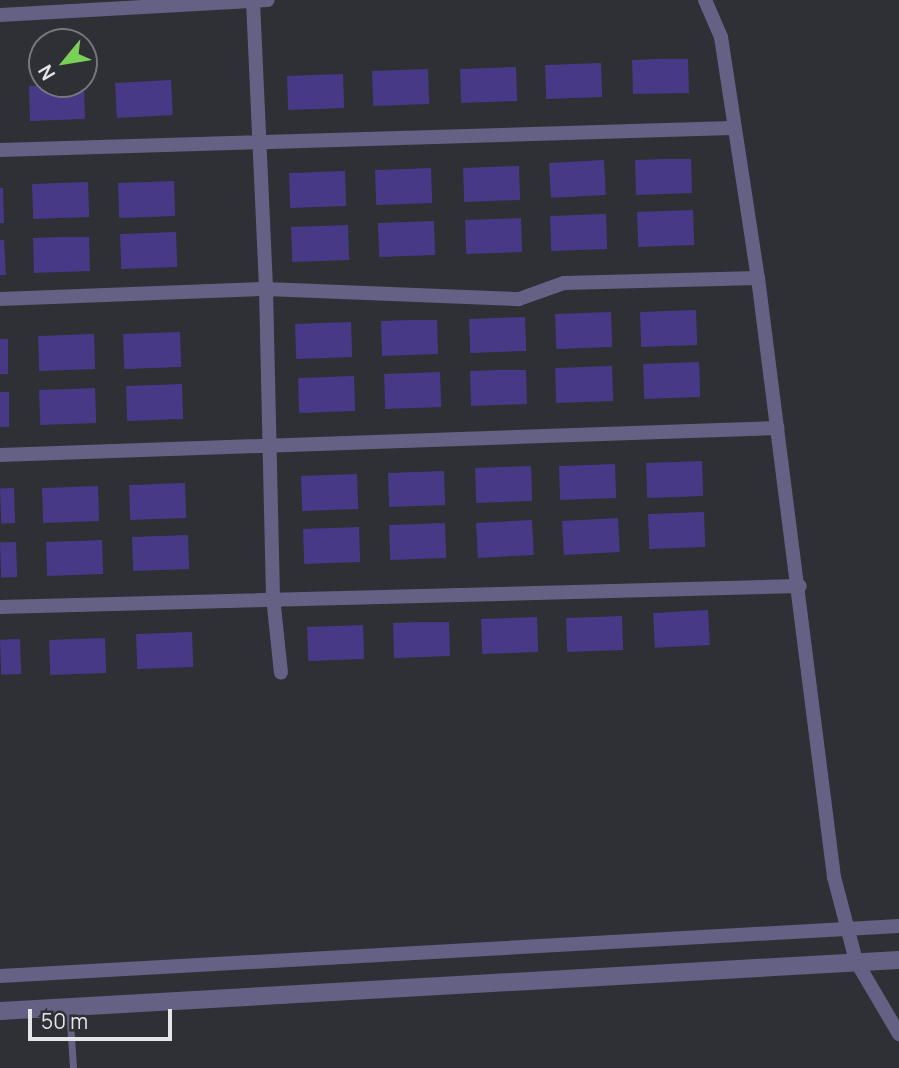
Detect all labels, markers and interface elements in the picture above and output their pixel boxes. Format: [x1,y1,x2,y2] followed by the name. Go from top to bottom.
[28,28,98,98] north arrow
[32,60,61,85] text: N
[32,995,175,1038] scale bar
[41,1007,88,1035] text: 50 m

